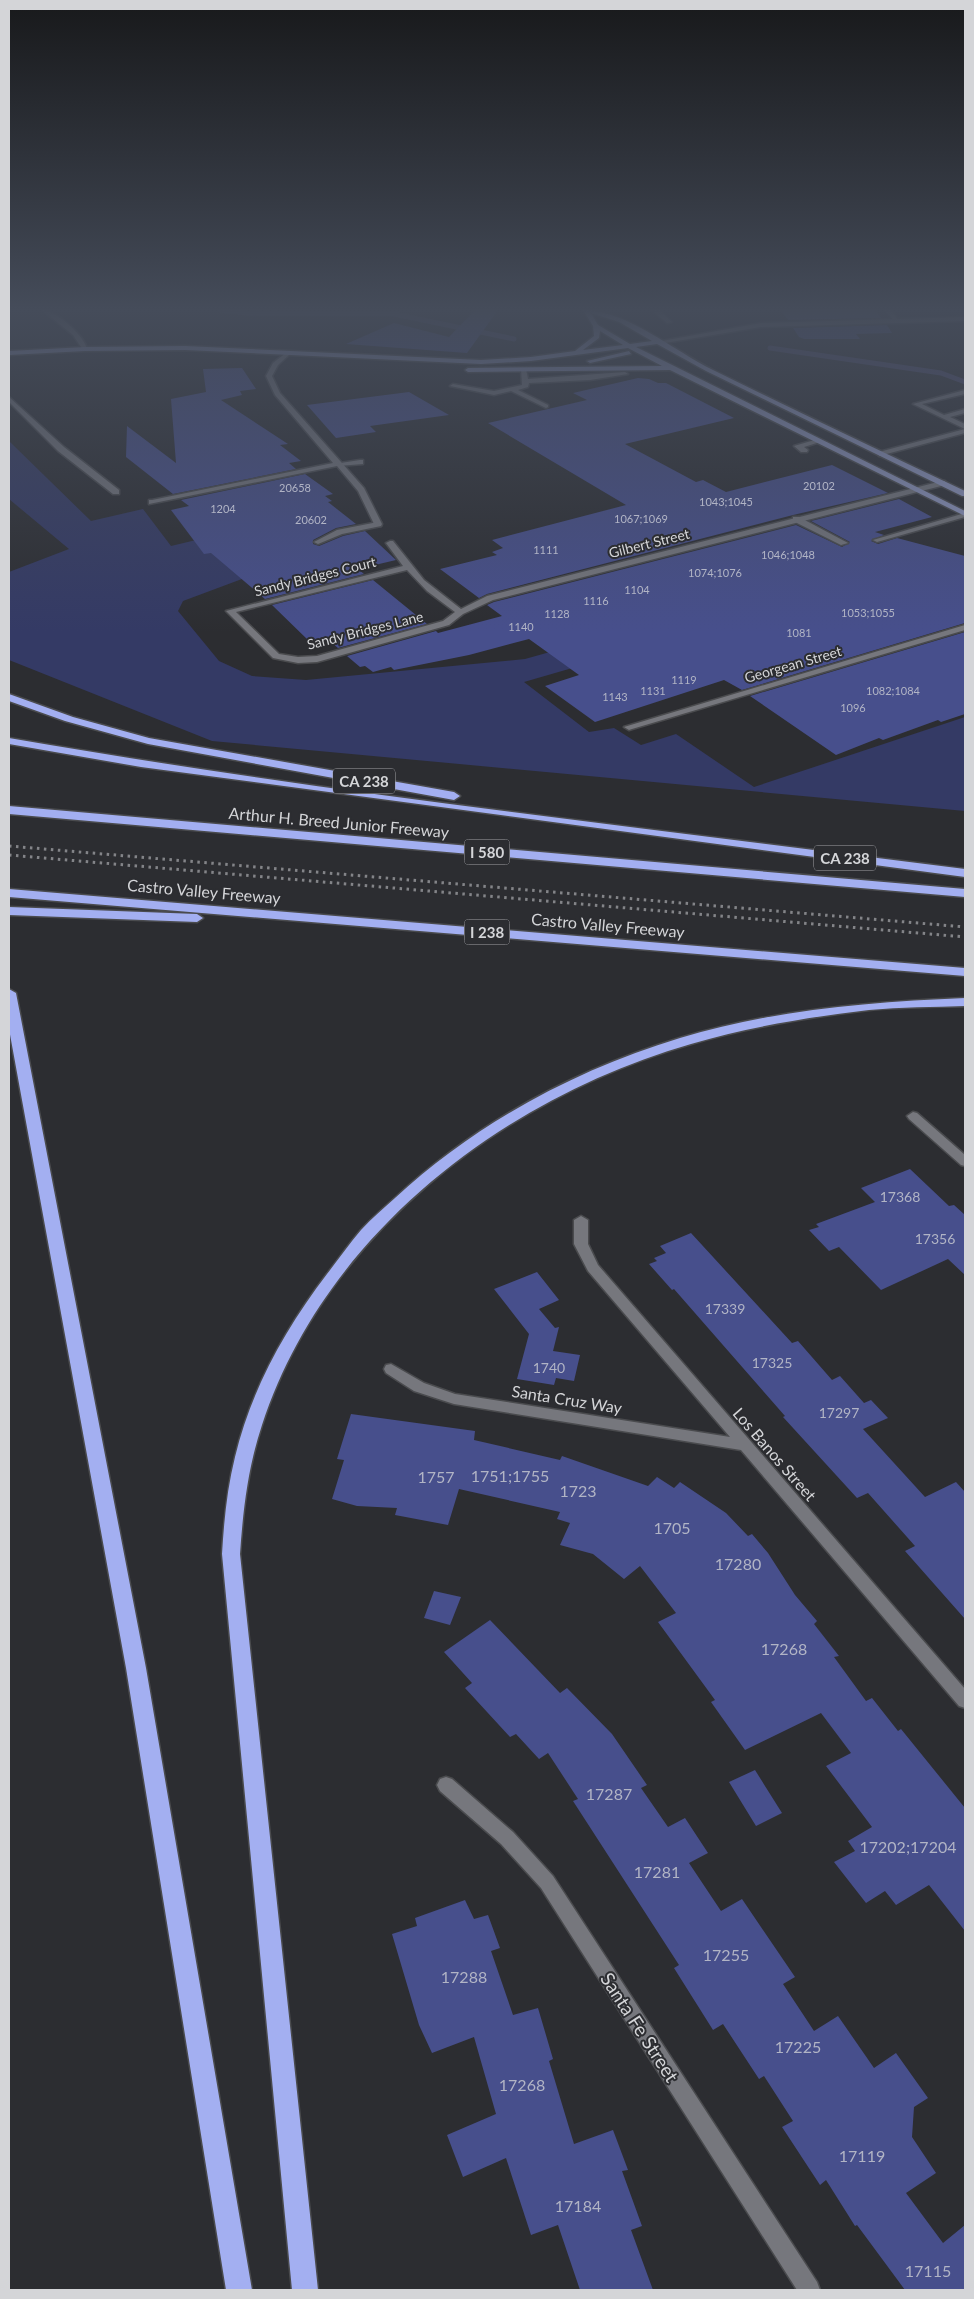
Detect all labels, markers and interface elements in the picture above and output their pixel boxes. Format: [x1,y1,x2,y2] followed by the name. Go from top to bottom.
[803,479,835,492] house number: 20102
[279,481,311,494] house number: 20658
[699,495,753,508] house number: 1043;1045
[210,502,236,515] house number: 1204
[614,512,668,525] house number: 1067;1069
[295,513,327,526] house number: 20602
[607,525,691,561] street label: Gilbert Street
[533,543,559,556] house number: 1111
[761,548,815,561] house number: 1046;1048
[252,553,378,599] street label: Sandy Bridges Court
[688,566,742,579] house number: 1074;1076
[624,583,650,596] house number: 1104
[583,594,609,607] house number: 1116
[841,606,895,619] house number: 1053;1055
[305,607,425,653] street label: Sandy Bridges Lane
[544,607,570,620] house number: 1128
[508,620,534,633] house number: 1140
[786,626,812,639] house number: 1081
[743,642,843,686] street label: Georgean Street
[671,673,697,686] house number: 1119
[640,684,666,697] house number: 1131
[866,684,921,697] house number: 1082;1084
[602,690,628,703] house number: 1143
[840,701,866,714] house number: 1096
[333,768,395,794] road number: CA 238
[228,803,451,841] street label: Arthur H. Breed Junior Freeway
[464,840,510,864] road number: I 580
[814,846,876,870] road number: CA 238
[127,875,282,907] street label: Castro Valley Freeway
[531,909,686,941] street label: Castro Valley Freeway
[464,920,510,944] road number: I 238
[880,1188,920,1205] house number: 17368
[915,1230,955,1247] house number: 17356
[705,1300,745,1317] house number: 17339
[752,1354,792,1371] house number: 17325
[533,1359,565,1376] house number: 1740
[511,1381,624,1417] street label: Santa Cruz Way
[729,1404,821,1505] street label: Los Banos Street
[819,1404,859,1421] house number: 17297
[471,1466,549,1485] house number: 1751;1755
[417,1467,455,1486] house number: 1757
[559,1481,597,1500] house number: 1723
[653,1518,691,1537] house number: 1705
[715,1554,761,1573] house number: 17280
[761,1639,807,1658] house number: 17268
[586,1784,632,1803] house number: 17287
[860,1837,956,1856] house number: 17202;17204
[634,1862,680,1881] house number: 17281
[703,1945,749,1964] house number: 17255
[441,1967,487,1986] house number: 17288
[596,1968,684,2086] street label: Santa Fe Street
[775,2037,821,2056] house number: 17225
[499,2075,545,2094] house number: 17268
[839,2146,885,2165] house number: 17119
[555,2196,601,2215] house number: 17184
[905,2261,951,2280] house number: 17115

